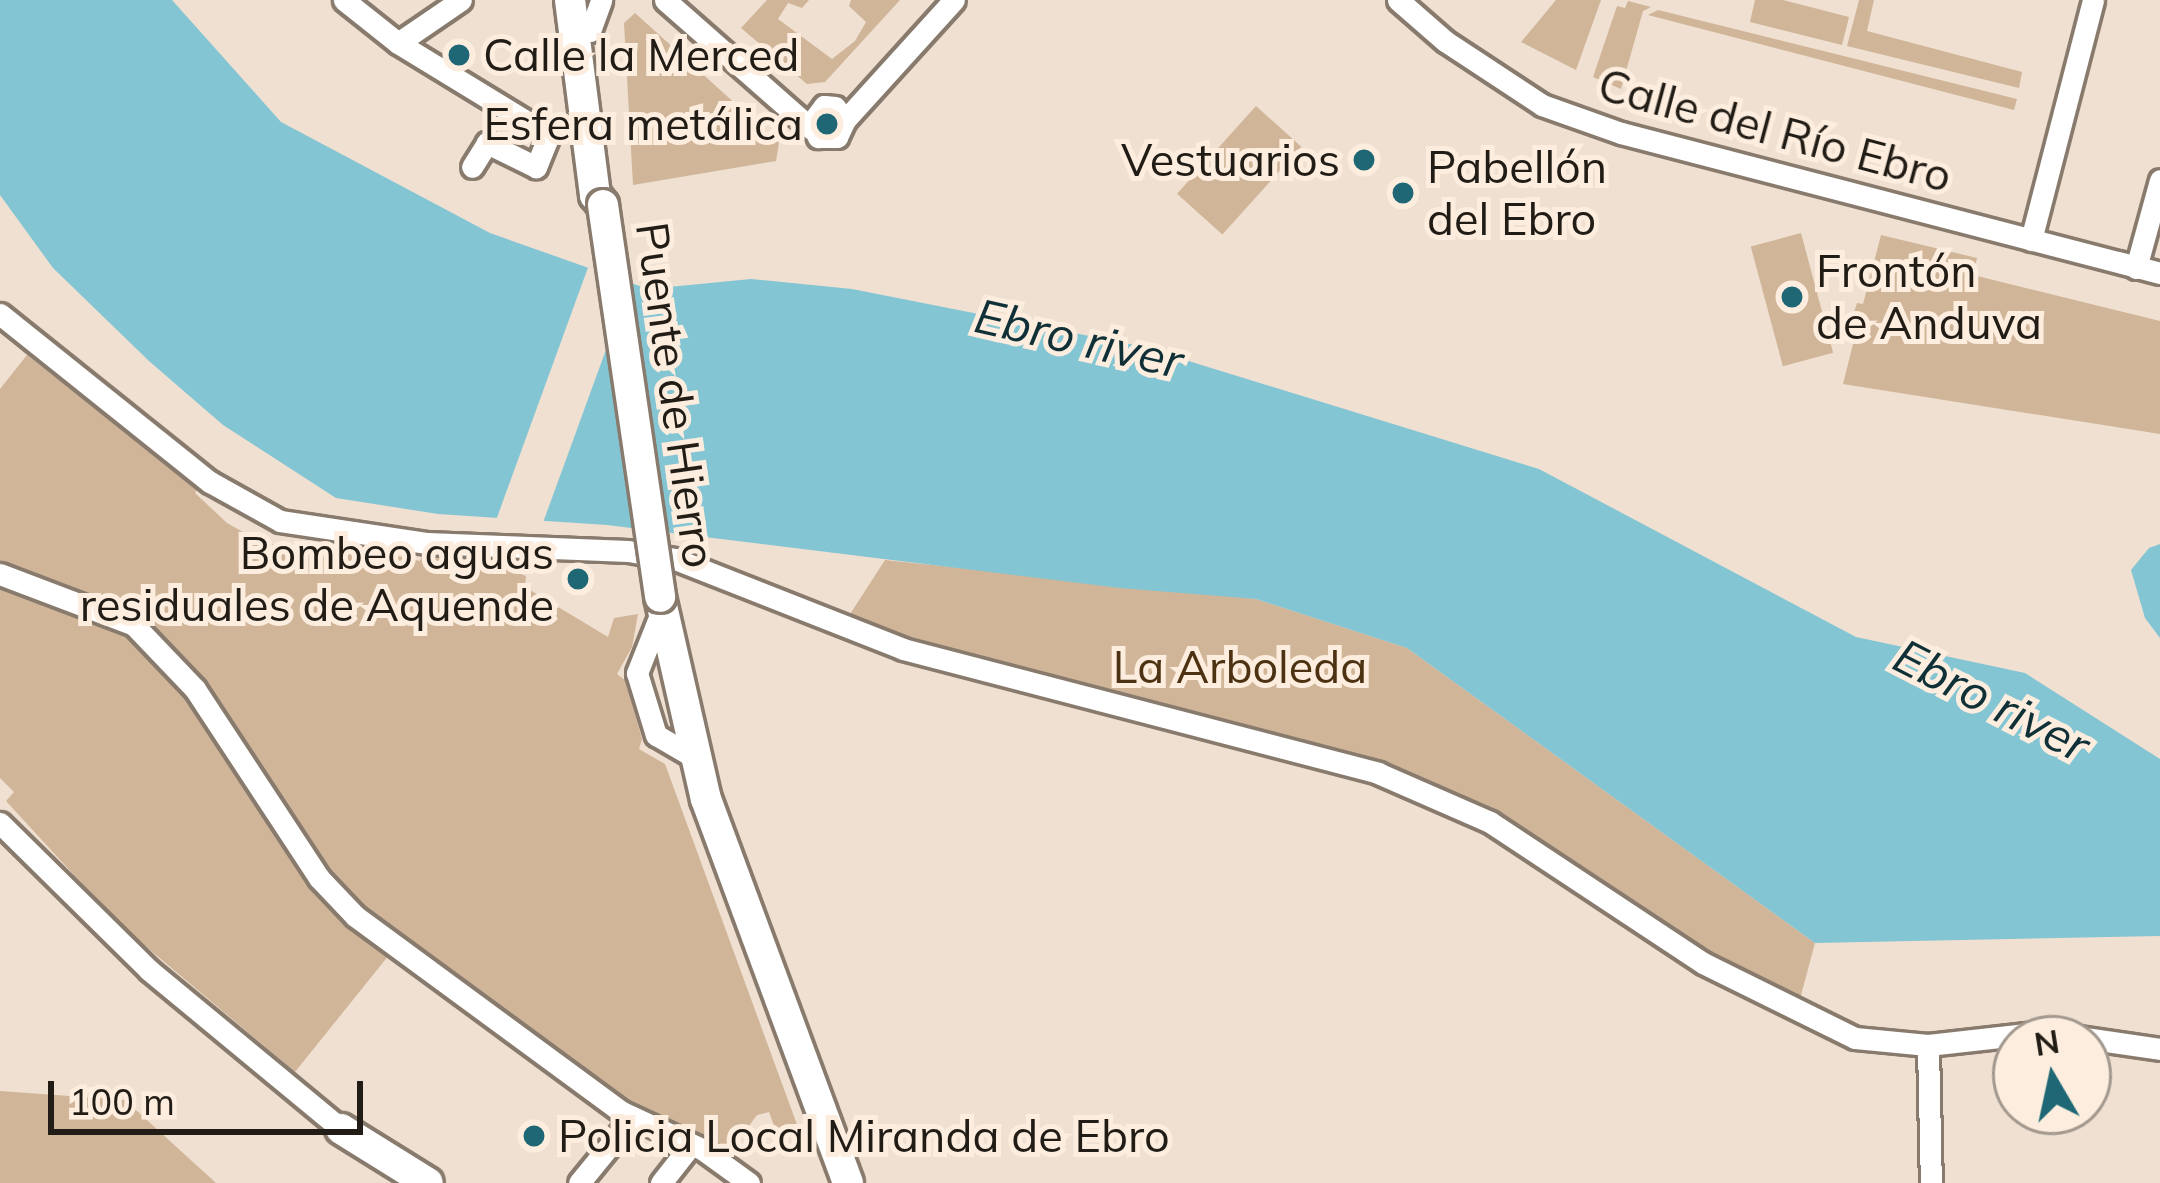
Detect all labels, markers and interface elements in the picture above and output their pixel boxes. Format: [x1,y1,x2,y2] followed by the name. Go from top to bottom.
[483,28,800,82] place label: Calle la Merced
[446,42,472,68] marker: Calle la Merced
[1593,57,1957,203] street label: Calle del Río Ebro
[483,97,803,151] place label: Esfera metálica
[814,111,840,137] marker: Esfera metálica
[1121,133,1340,187] place label: Vestuarios
[1427,140,1607,246] place label: Pabellón del Ebro
[1351,147,1377,173] marker: Vestuarios
[1390,180,1416,206] marker: Pabellón del Ebro
[625,219,727,571] street label: Puente de Hierro
[1816,244,2042,350] place label: Frontón de Anduva
[1779,284,1805,310] marker: Frontón de Anduva
[969,286,1189,390] water label: Ebro river
[80,526,554,632] place label: Bombeo aguas residuales de Aquende
[565,566,591,592] marker: Bombeo aguas residuales de Aquende
[1885,626,2099,774] water label: Ebro river
[1113,640,1367,694] park label: La Arboleda
[1992,1015,2112,1135] north arrow
[2031,1020,2062,1064] text: N
[54,1057,369,1131] scale bar
[69,1079,175,1124] text: 100 m
[558,1109,1170,1163] place label: Policia Local Miranda de Ebro
[521,1123,547,1149] marker: Policia Local Miranda de Ebro

